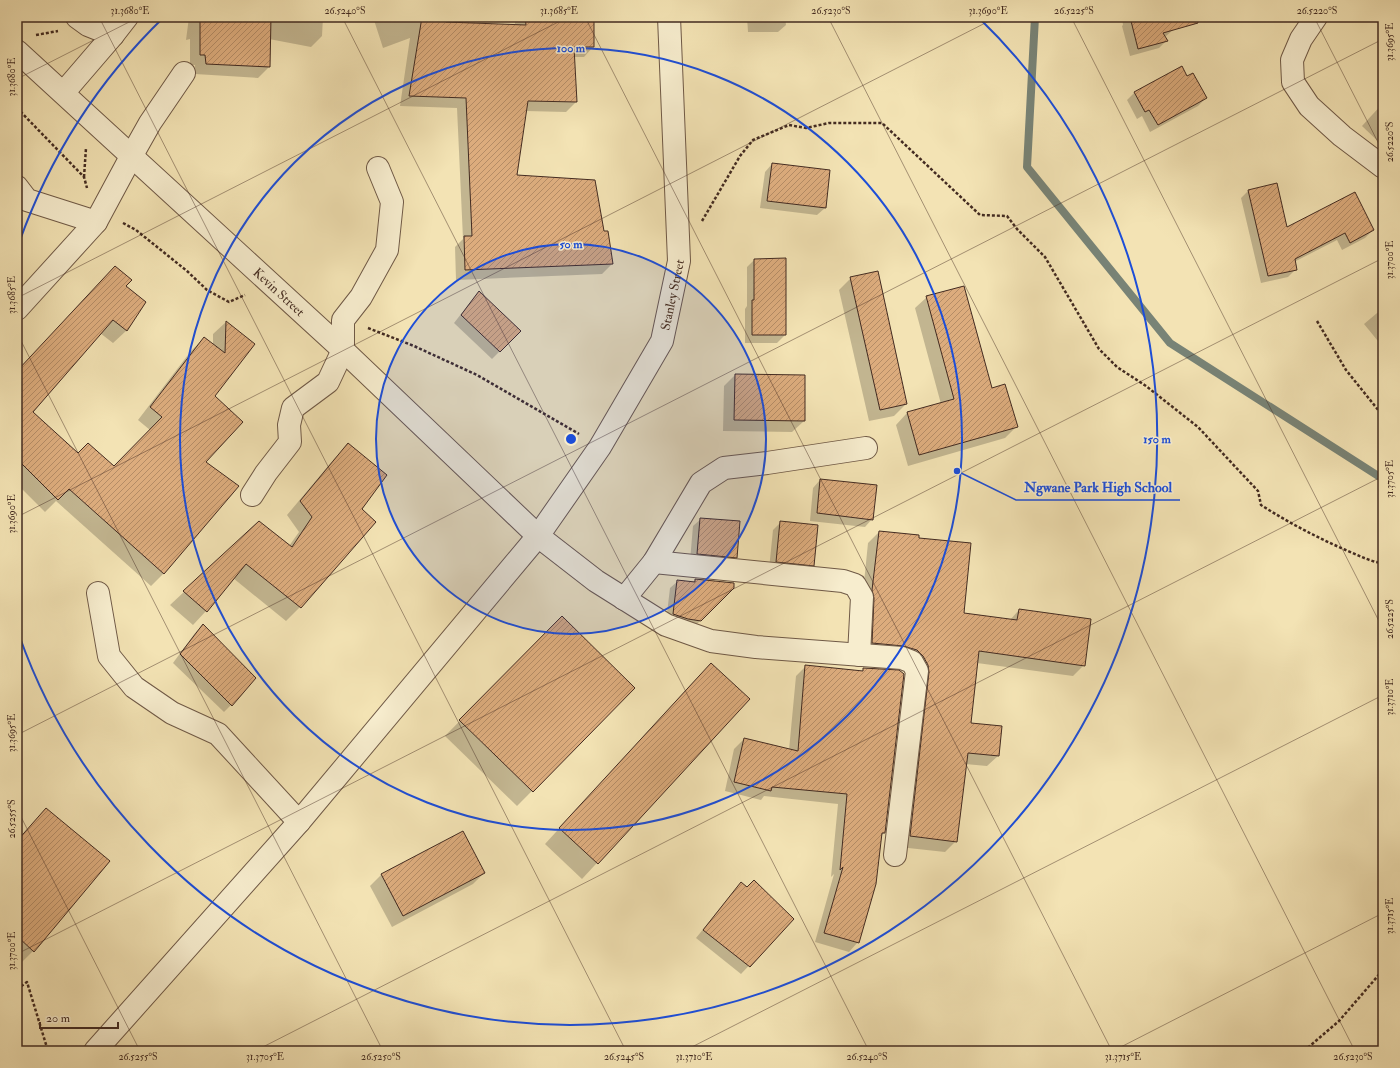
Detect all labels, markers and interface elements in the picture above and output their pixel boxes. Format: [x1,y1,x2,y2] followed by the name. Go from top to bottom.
[111,5,149,17] text: 31.3680°E
[325,5,365,17] text: 26.5240°S
[540,5,578,17] text: 31.3685°E
[811,5,851,17] text: 26.5230°S
[968,5,1008,17] text: 31.3690°E
[1054,5,1094,17] text: 26.5225°S
[1297,5,1337,17] text: 26.5220°S
[1384,23,1396,61] text: 31.3695°E
[557,41,586,56] text: 100 m
[6,58,18,96] text: 31.3680°E
[1384,122,1396,162] text: 26.5220°S
[559,237,583,252] text: 50 m
[1384,241,1396,279] text: 31.3700°E
[657,258,688,332] street label: Stanley Street
[250,265,308,320] street label: Kevin Street
[6,276,18,314] text: 31.3685°E
[564,432,578,446] centre of rings
[1143,432,1171,447] text: 150 m
[1384,460,1396,498] text: 31.3705°E
[1016,474,1180,500] callout: Ngwane Park High School
[1023,479,1172,497] text: Ngwane Park High School
[6,494,18,534] text: 31.3690°E
[1384,599,1396,639] text: 26.5225°S
[1384,678,1396,716] text: 31.3710°E
[6,714,18,752] text: 31.3695°E
[6,799,18,839] text: 26.5255°S
[1384,898,1396,934] text: 31.3715°E
[6,932,18,970] text: 31.3700°E
[40,1004,118,1030] scale bar
[46,1011,71,1026] text: 20 m
[118,1051,158,1063] text: 26.5255°S
[246,1051,284,1063] text: 31.3705°E
[361,1051,401,1063] text: 26.5250°S
[604,1051,644,1063] text: 26.5245°S
[675,1051,713,1063] text: 31.3710°E
[847,1051,887,1063] text: 26.5240°S
[1105,1051,1141,1063] text: 31.3715°E
[1333,1051,1373,1063] text: 26.5230°S

